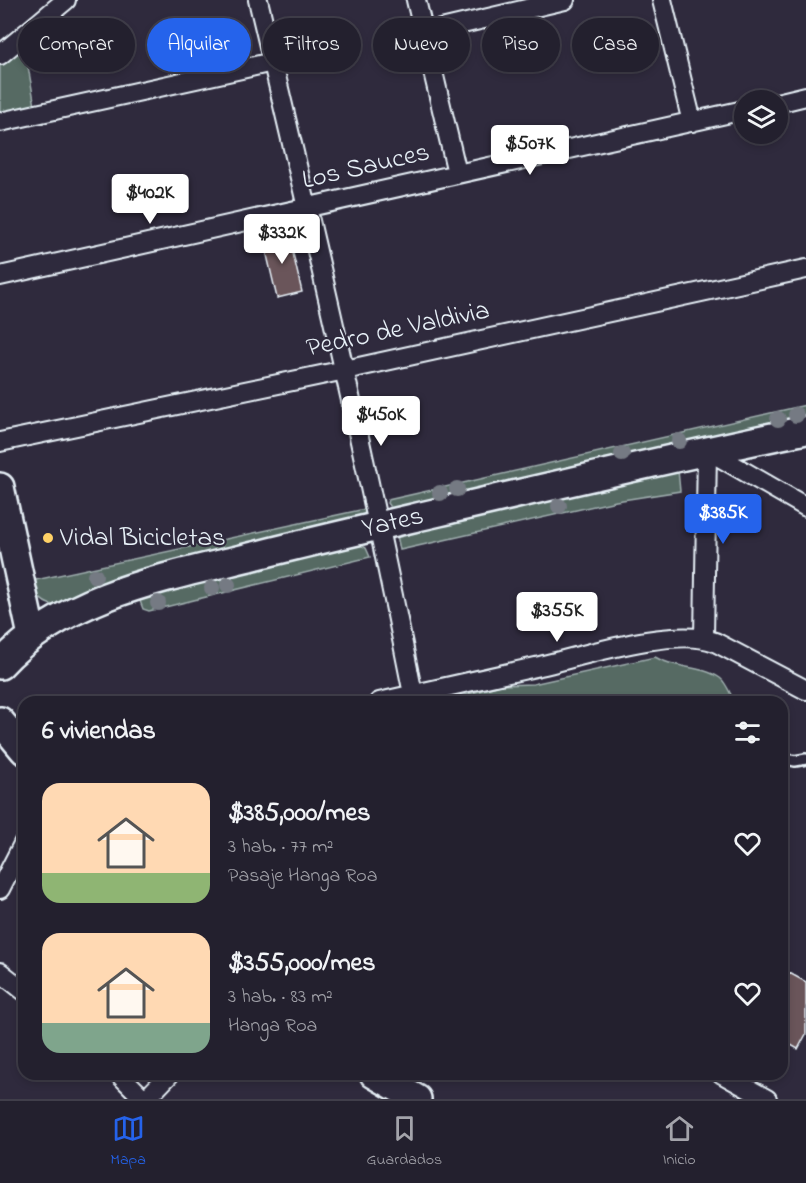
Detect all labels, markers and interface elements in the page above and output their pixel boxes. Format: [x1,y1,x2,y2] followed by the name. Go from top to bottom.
[18,18,135,72] chip: Comprar
[147,18,251,72] chip: Alquilar
[263,18,361,72] chip: Filtros
[373,18,470,72] chip: Nuevo
[482,18,560,72] chip: Piso
[572,18,659,72] chip: Casa
[734,90,788,144] map controls
[734,90,788,144] button: layers
[488,125,572,176] pin: $507K
[505,130,555,159] text: $507K
[298,133,434,201] street label: Los Sauces
[108,174,192,225] pin: $402K
[126,179,174,208] text: $402K
[240,214,324,265] pin: $332K
[258,219,306,248] text: $332K
[303,292,493,368] street label: Pedro de Valdivia
[339,396,423,447] pin: $450K
[356,401,406,430] text: $450K
[681,494,765,545] pin: $385K
[358,497,428,549] street label: Yates
[699,499,748,528] text: $385K
[59,519,226,558] place label: Vidal Bicicletas
[41,531,55,545] marker: Vidal Bicicletas
[515,592,599,643] pin: $355K
[531,597,583,626] text: $355K
[42,713,156,751] text: 6 viviendas
[731,716,764,749] icon: filters
[228,795,370,833] text: $385,000/mes
[90,807,162,879] icon: home
[731,827,764,860] icon: heart
[228,833,333,862] text: 3 hab. · 77 m²
[228,862,377,891] text: Pasaje Hanga Roa
[228,945,376,983] text: $355,000/mes
[90,957,162,1029] icon: home
[731,977,764,1010] icon: heart
[228,983,333,1012] text: 3 hab. · 83 m²
[228,1012,317,1041] text: Hanga Roa
[110,1112,146,1172] tab: Mapa
[366,1112,442,1172] tab: Guardados
[663,1112,696,1172] tab: Inicio

